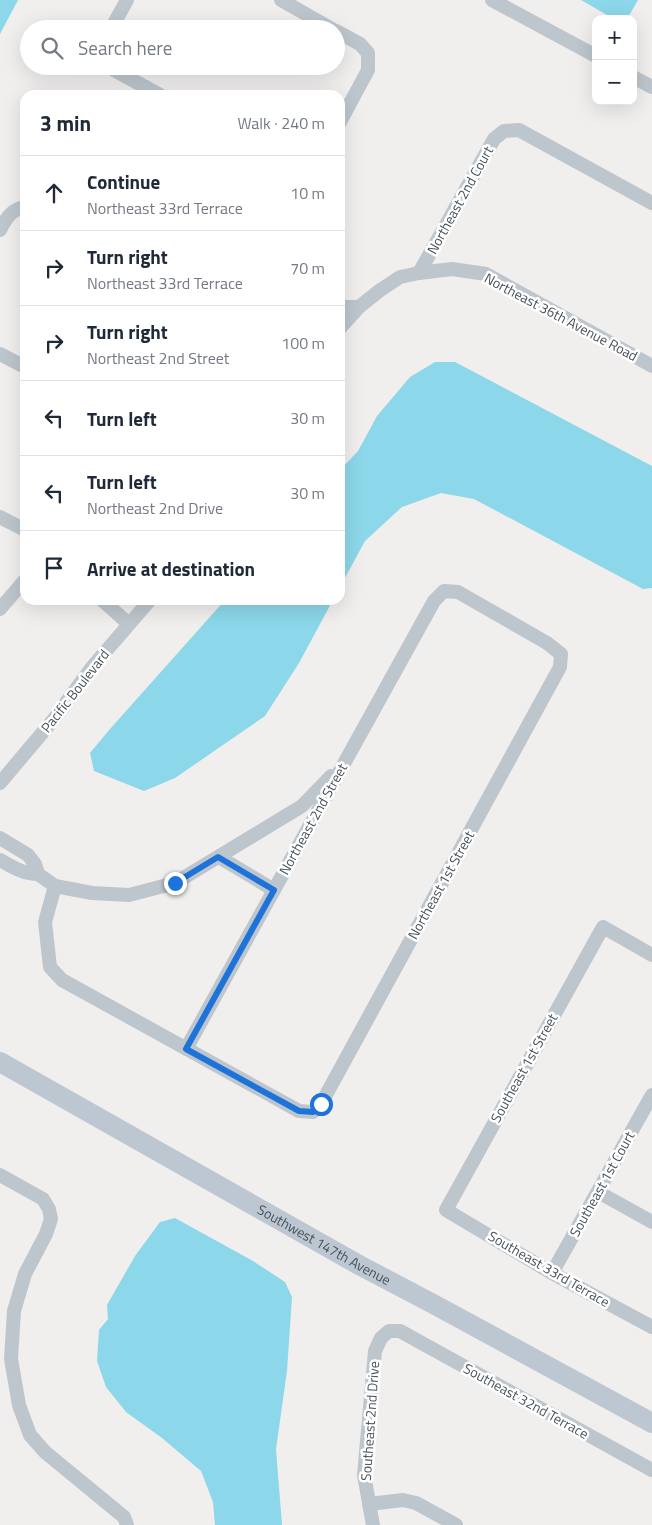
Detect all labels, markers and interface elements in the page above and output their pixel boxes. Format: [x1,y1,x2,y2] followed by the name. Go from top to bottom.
[592,15,637,105] map controls
[592,15,637,60] button: +
[20,20,345,75] search box
[78,33,172,62] text: Search here
[38,34,66,62] icon: search
[592,60,637,105] button: −
[40,107,91,139] text: 3 min
[237,111,325,135] text: Walk · 240 m
[421,142,498,258] street label: Northeast 2nd Court
[87,167,160,196] text: Continue
[40,179,68,207] icon: ahead
[290,181,325,205] text: 10 m
[87,196,243,220] text: Northeast 33rd Terrace
[87,242,168,271] text: Turn right
[40,254,68,282] icon: right
[290,256,325,280] text: 70 m
[481,267,642,366] street label: Northeast 36th Avenue Road
[87,271,243,295] text: Northeast 33rd Terrace
[87,317,168,346] text: Turn right
[40,329,68,357] icon: right
[281,331,325,355] text: 100 m
[87,346,229,370] text: Northeast 2nd Street
[40,404,68,432] icon: left
[87,404,157,433] text: Turn left
[290,406,325,430] text: 30 m
[87,467,157,496] text: Turn left
[40,479,68,507] icon: left
[290,481,325,505] text: 30 m
[87,496,223,520] text: Northeast 2nd Drive
[40,554,68,582] icon: arrive
[87,554,255,583] text: Arrive at destination
[35,645,114,737] street label: Pacific Boulevard
[273,759,352,878] street label: Northeast 2nd Street
[402,827,479,943] street label: Northeast 1st Street
[164,872,187,895] route end
[485,1009,562,1126] street label: Southeast 1st Street
[310,1093,333,1116] route start
[564,1127,639,1240] street label: Southeast 1st Court
[254,1199,395,1290] street label: Southwest 147th Avenue
[485,1225,614,1312] street label: Southeast 33rd Terrace
[460,1357,593,1444] street label: Southeast 32nd Terrace
[355,1360,384,1482] street label: Southeast 2nd Drive

